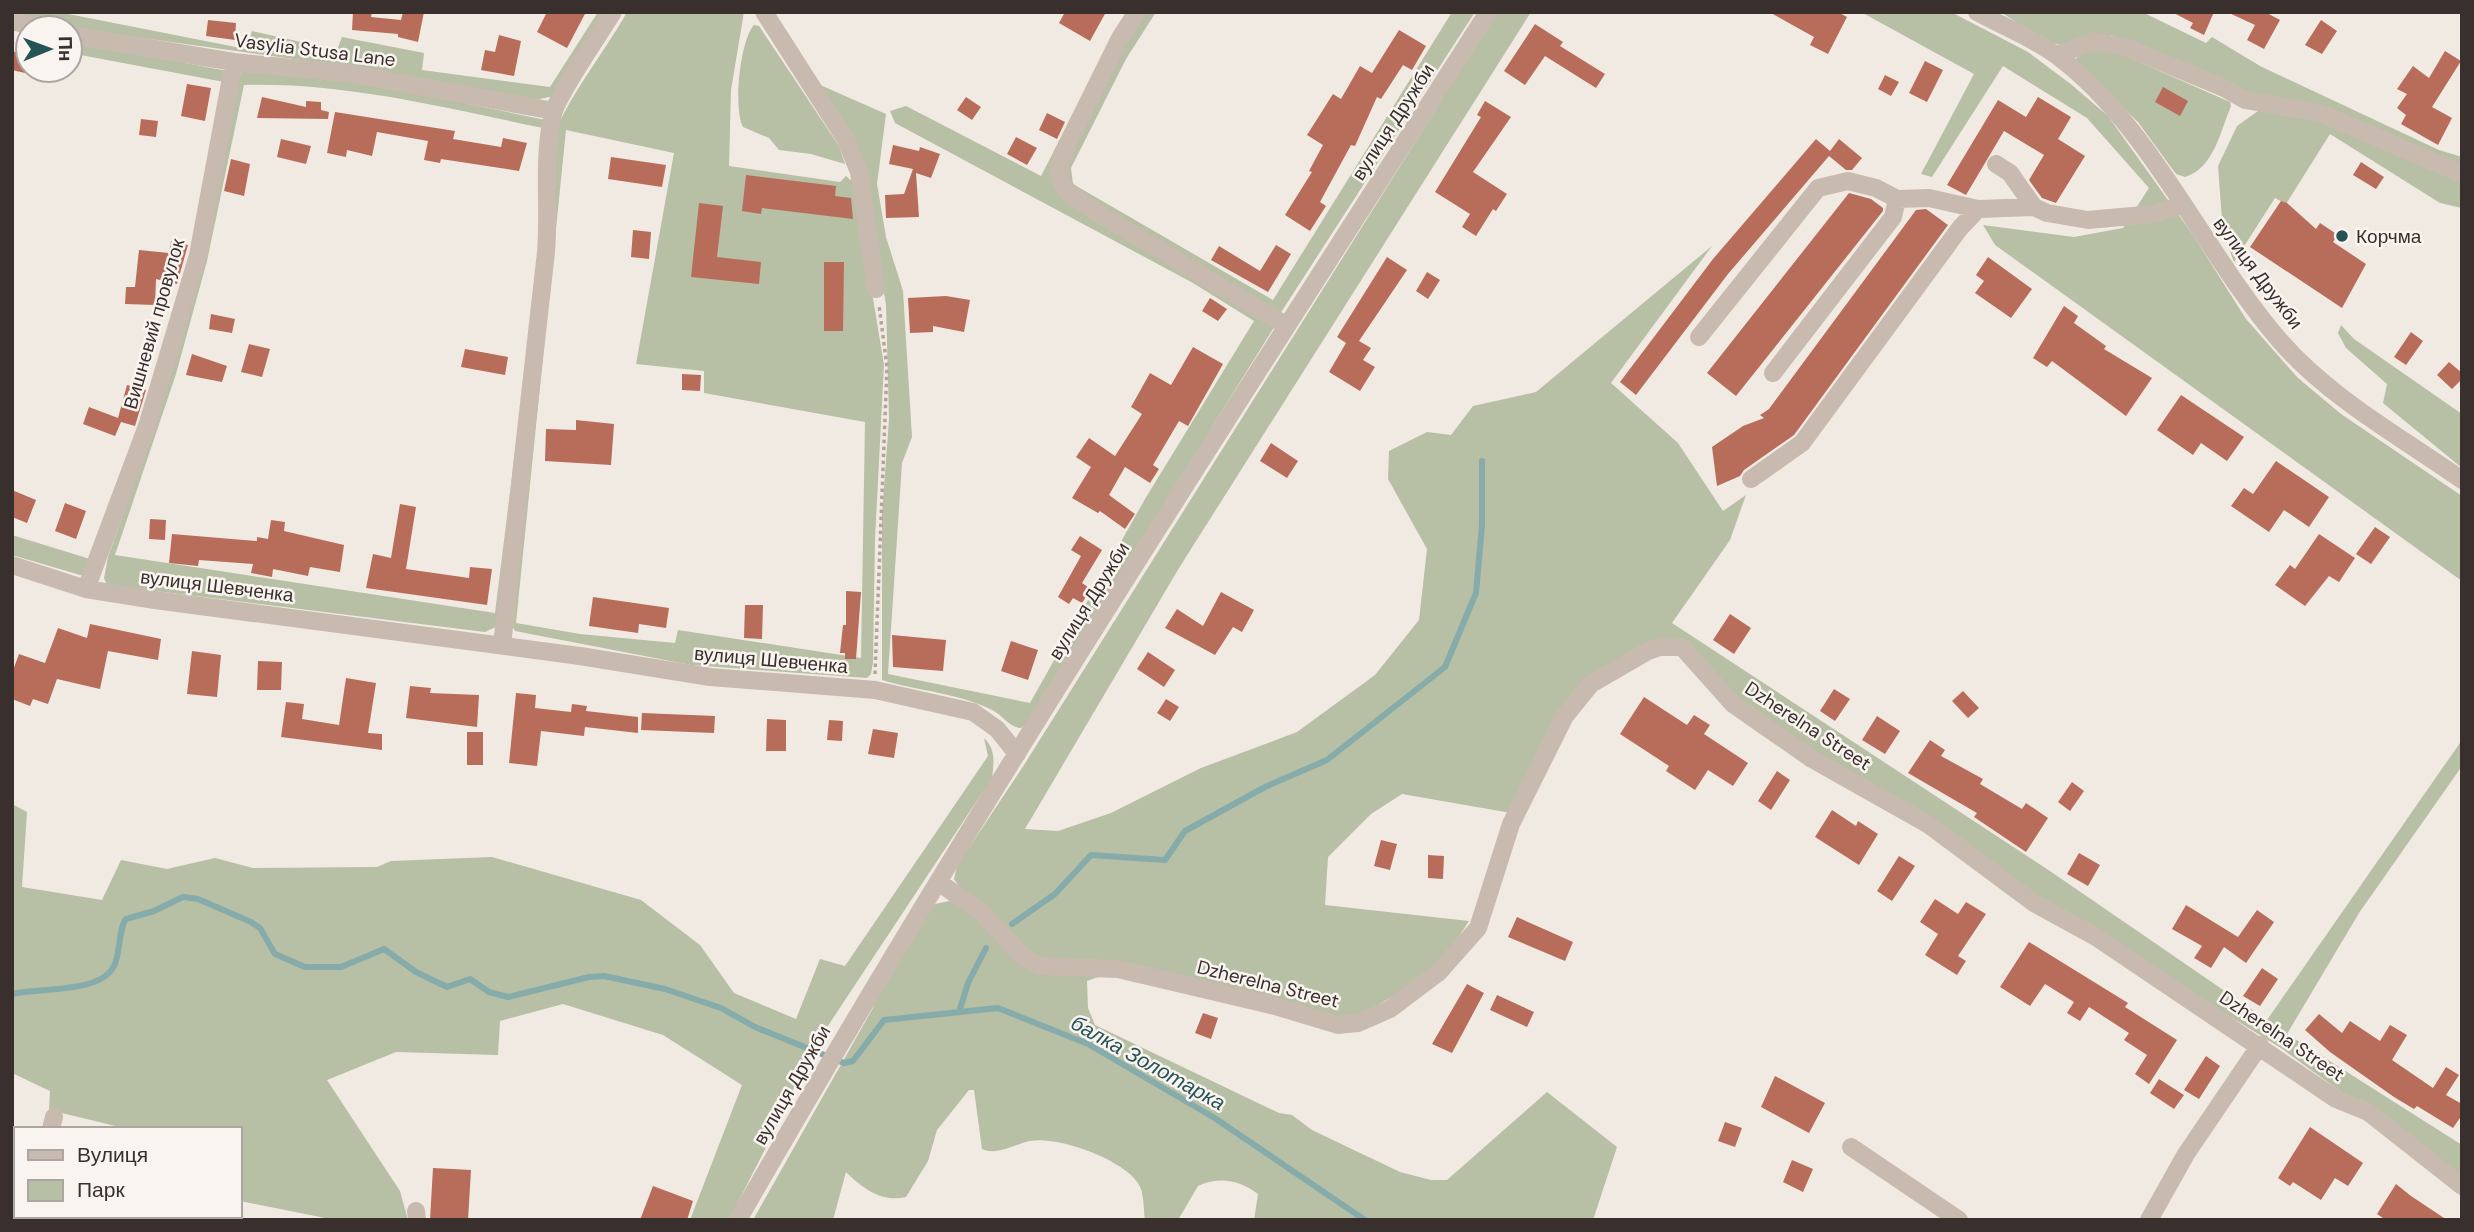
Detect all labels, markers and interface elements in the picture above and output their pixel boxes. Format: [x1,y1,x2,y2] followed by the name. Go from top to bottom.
[14,14,84,84] north arrow
[233,28,397,72] street label: Vasylia Stusa Lane
[53,36,78,61] text: Пн
[1346,59,1440,185] street label: вулиця Дружби
[2208,212,2308,334] street label: вулиця Дружби
[2356,224,2422,249] place label: Корчма
[2334,228,2350,244] marker: Корчма
[118,235,191,412] street label: Вишневий провулок
[1043,538,1135,664] street label: вулиця Дружби
[139,564,295,608] street label: вулиця Шевченка
[693,641,849,679] street label: вулиця Шевченка
[1740,676,1876,776] street label: Dzherelna Street
[1194,954,1342,1014] street label: Dzherelna Street
[2215,985,2349,1087] street label: Dzherelna Street
[1066,1009,1230,1117] water label: балка Золотарка
[748,1021,836,1149] street label: вулиця Дружби
[14,1127,242,1218] legend
[77,1141,148,1169] text: Вулиця
[77,1176,125,1204] text: Парк

